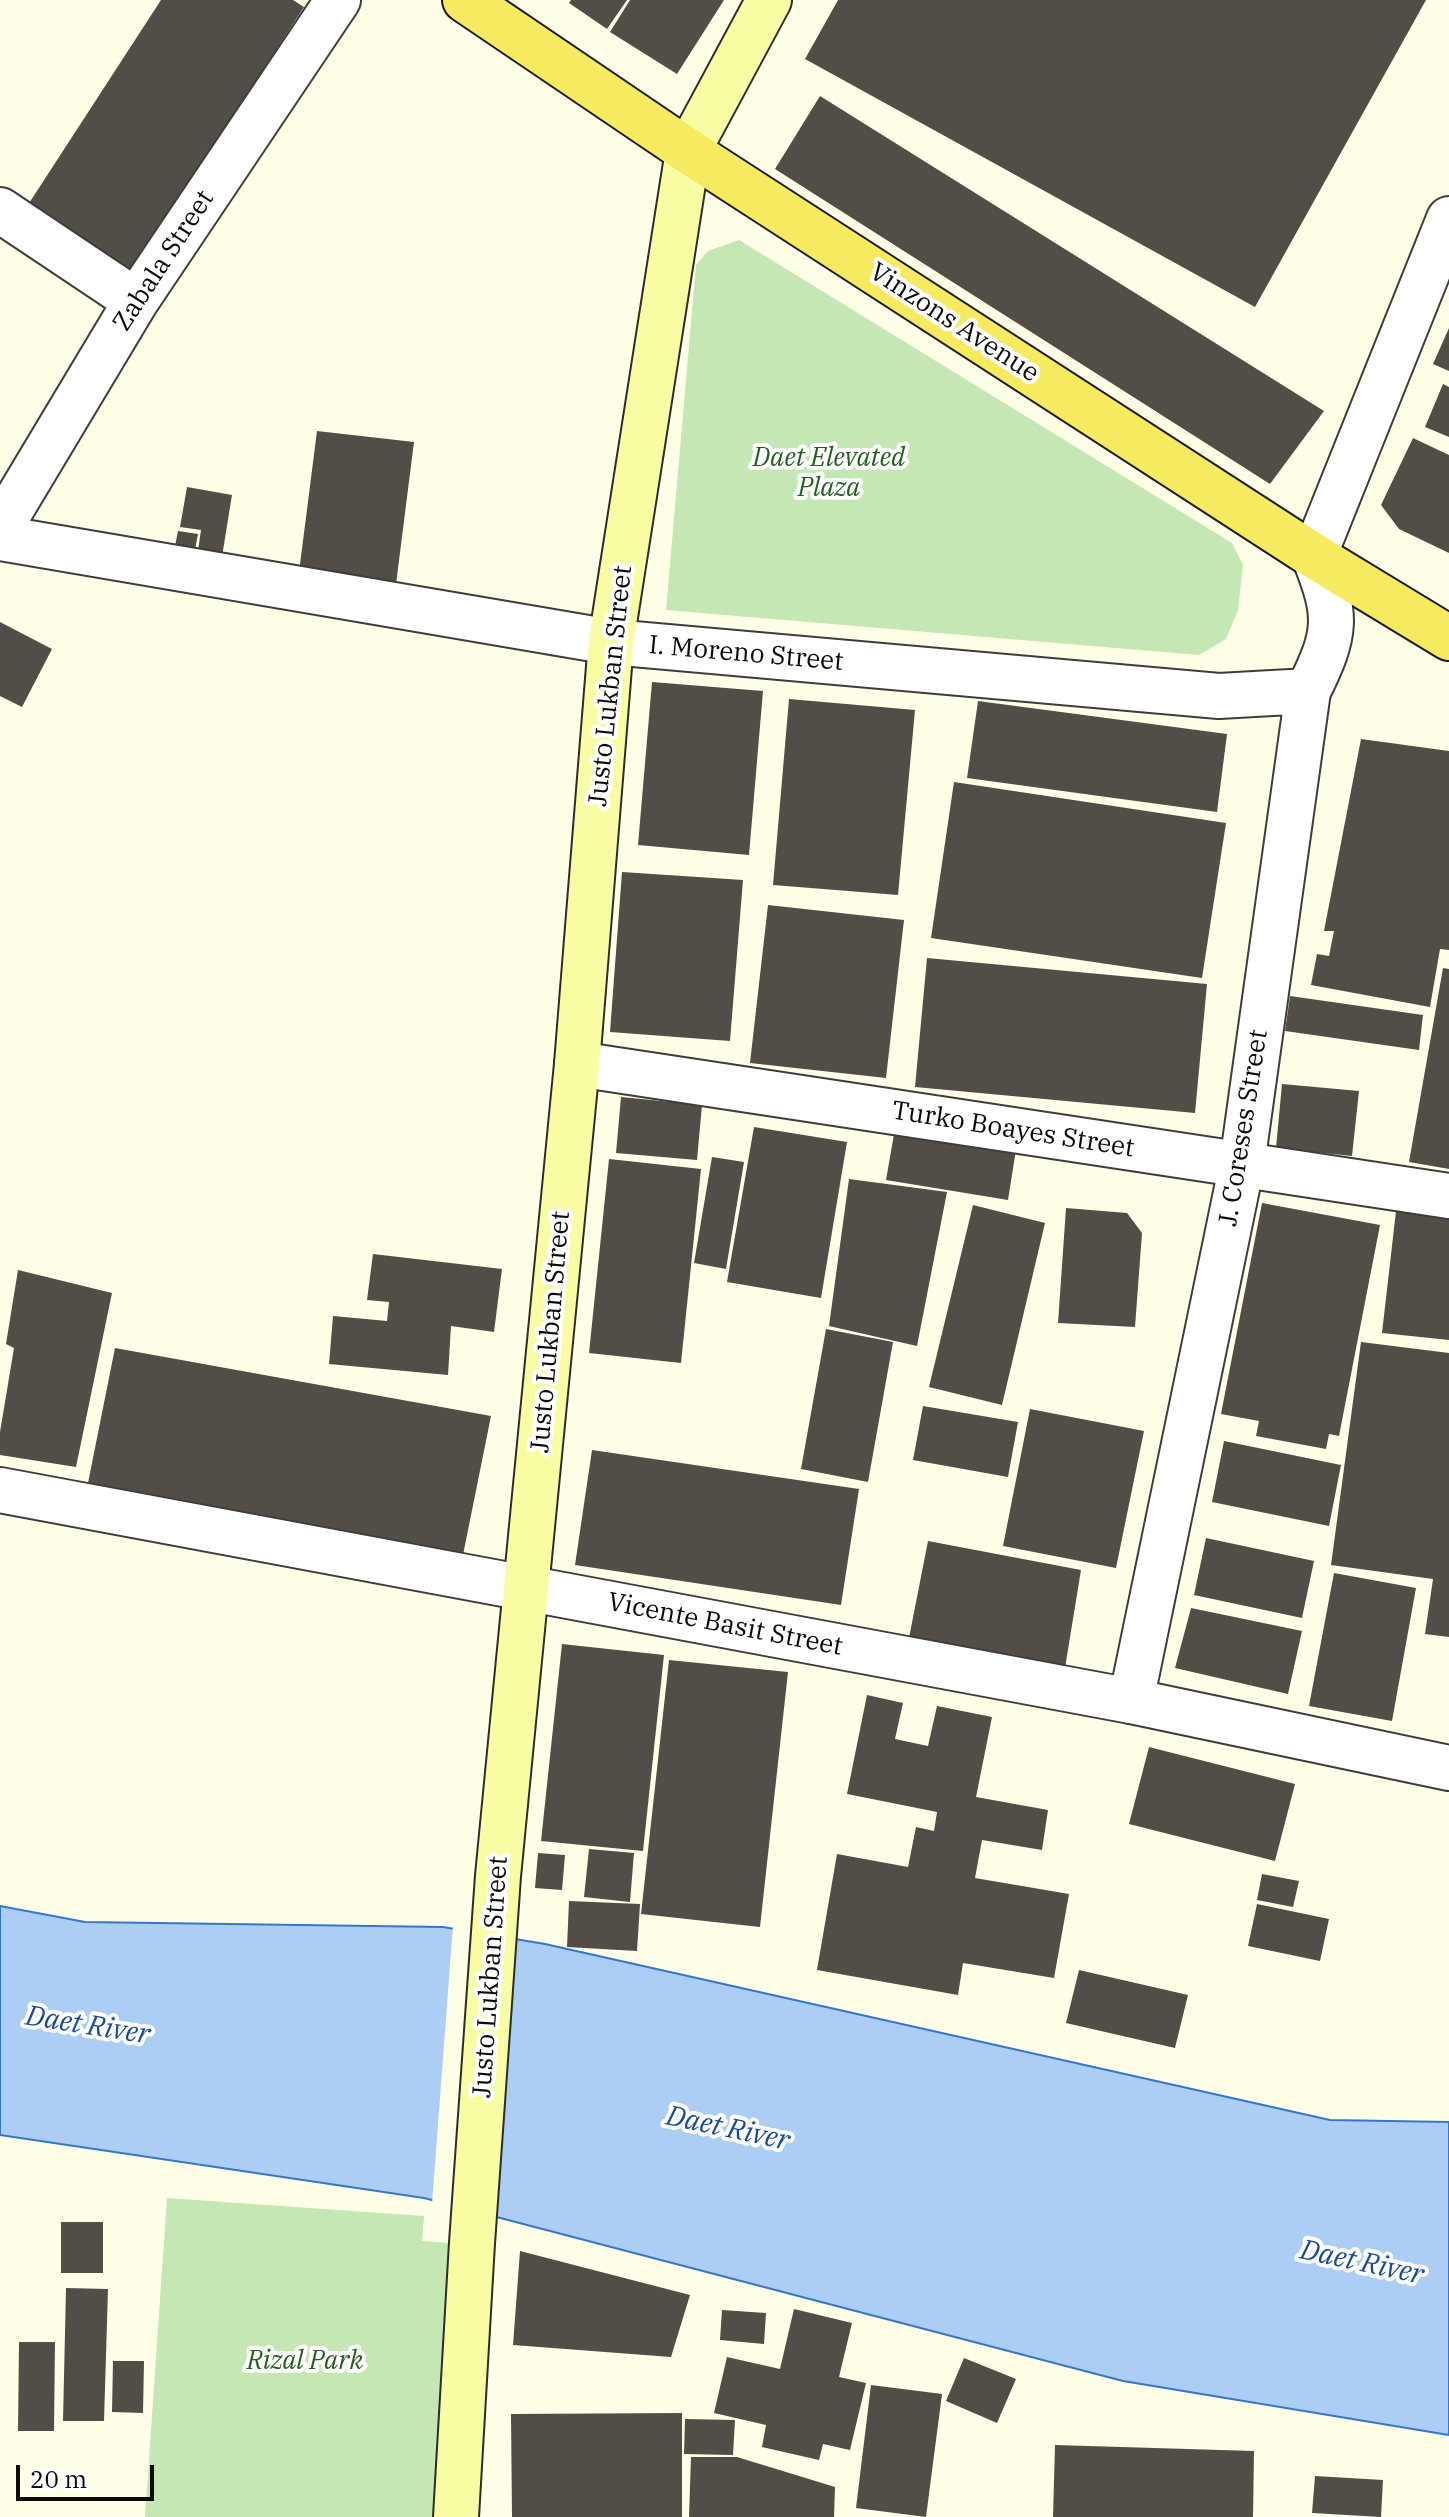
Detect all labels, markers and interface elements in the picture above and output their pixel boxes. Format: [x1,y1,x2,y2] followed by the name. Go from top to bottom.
[107,185,221,337] street label: Zabala Street
[863,257,1045,389] street label: Vinzons Avenue
[753,442,905,504] park label: Daet Elevated Plaza
[583,564,639,808] street label: Justo Lukban Street
[647,630,845,678] street label: I. Moreno Street
[1213,1027,1275,1229] street label: J. Coreses Street
[890,1095,1136,1165] street label: Turko Boayes Street
[525,1210,577,1454] street label: Justo Lukban Street
[605,1587,845,1663] street label: Vicente Basit Street
[467,1855,515,2099] street label: Justo Lukban Street
[24,2000,152,2052] water label: Daet River
[663,2100,793,2158] water label: Daet River
[1297,2234,1427,2292] water label: Daet River
[247,2345,363,2377] park label: Rizal Park
[20,2449,158,2499] scale bar
[30,2463,87,2495] text: 20 m

